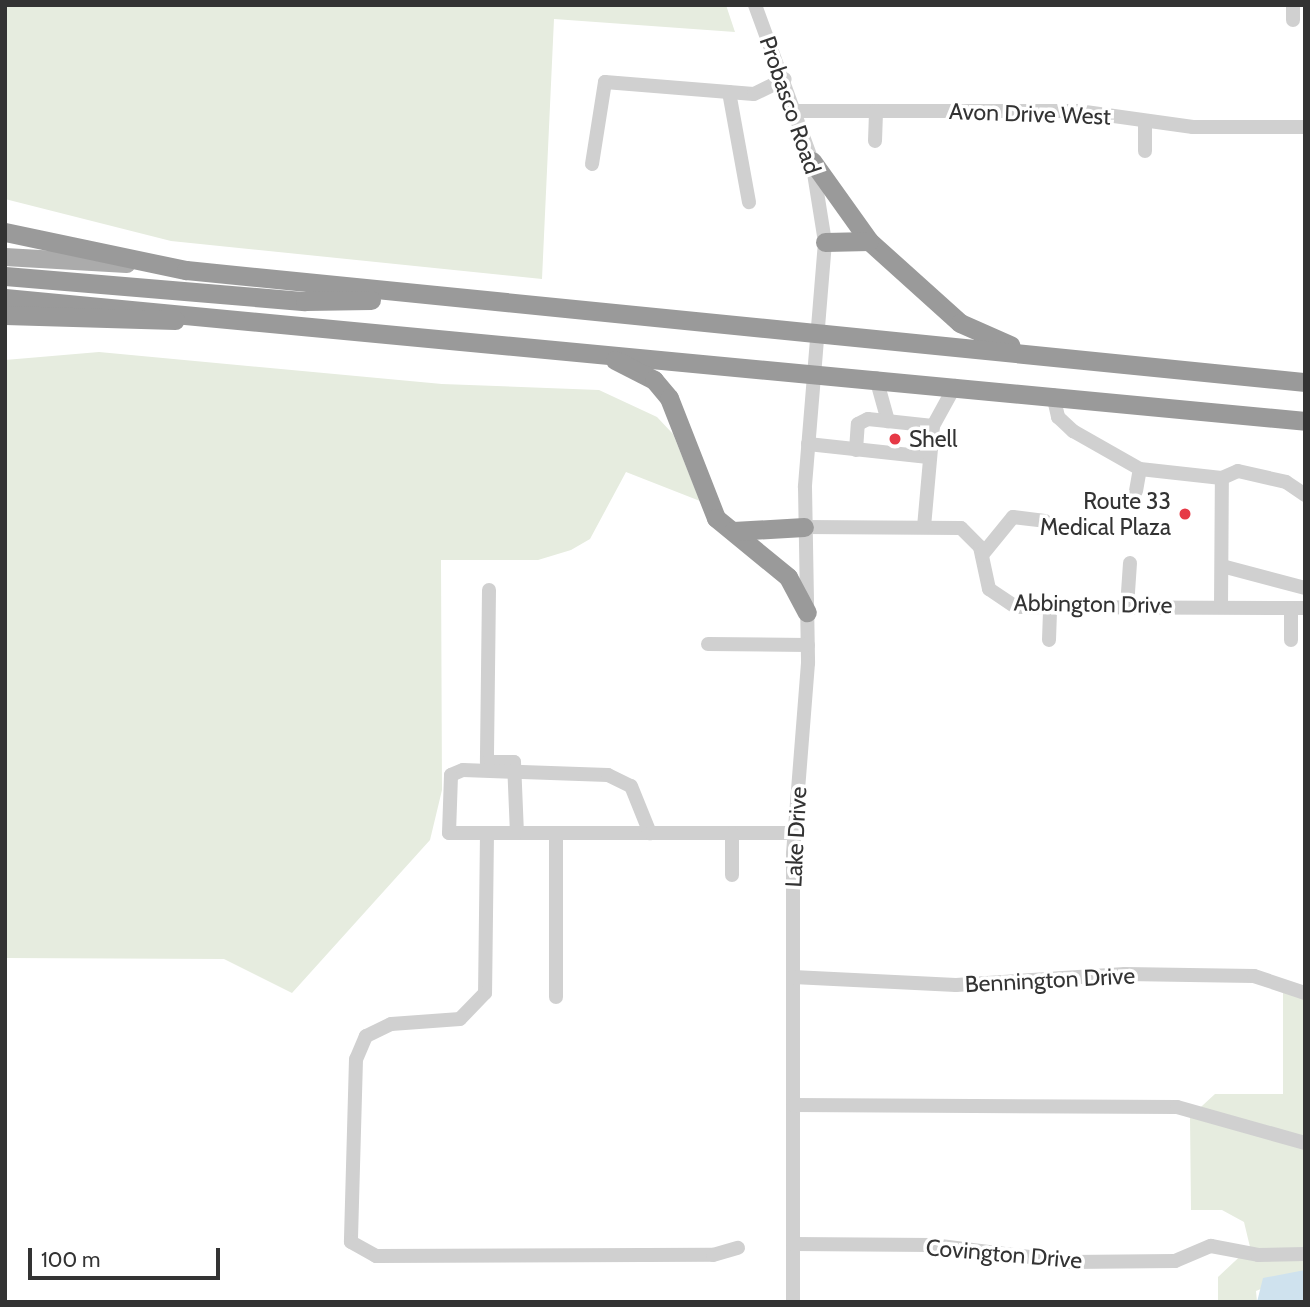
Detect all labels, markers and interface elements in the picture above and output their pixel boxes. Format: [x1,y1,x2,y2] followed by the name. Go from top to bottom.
[754,32,826,178] street label: Probasco Road
[949,97,1111,131] street label: Avon Drive West
[909,425,957,453] place label: Shell
[887,431,903,447] marker: Shell
[1040,487,1171,541] place label: Route 33 Medical Plaza
[1177,506,1193,522] marker: Route 33 Medical Plaza
[1013,589,1173,619] street label: Abbington Drive
[780,786,812,888] street label: Lake Drive
[964,962,1136,998] street label: Bennington Drive
[925,1233,1083,1275] street label: Covington Drive
[32,1234,224,1278] scale bar
[41,1247,100,1272] text: 100 m

